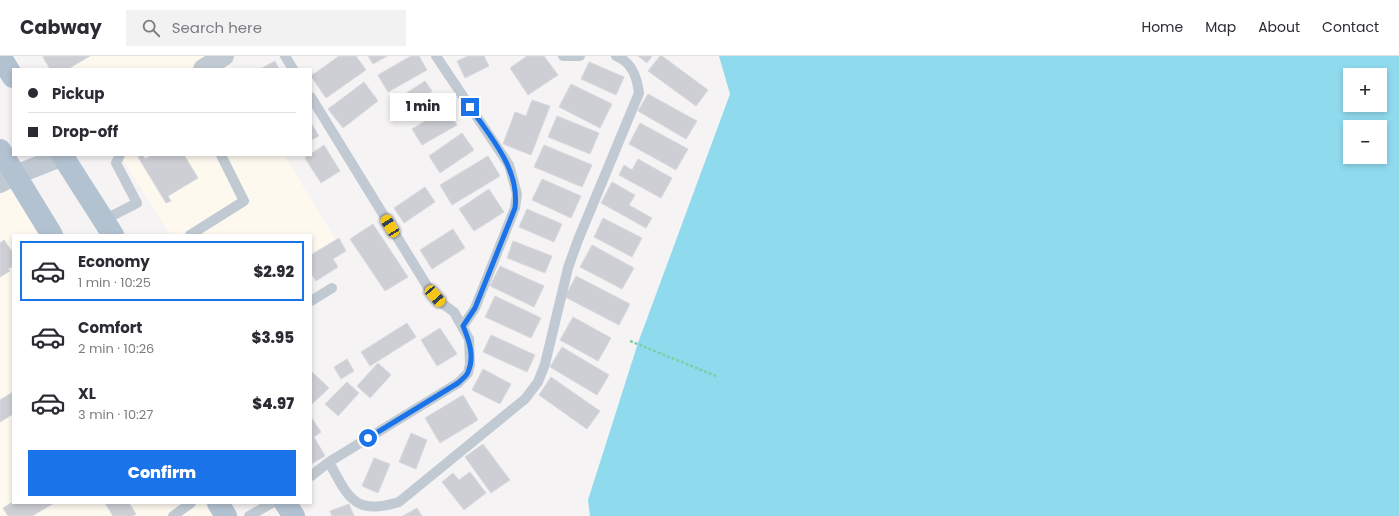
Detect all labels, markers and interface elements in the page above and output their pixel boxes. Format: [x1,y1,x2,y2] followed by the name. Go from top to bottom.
[126,10,406,46] search box
[20,14,102,41] text: Cabway
[140,17,162,39] icon: search
[172,17,262,38] text: Search here
[1141,17,1183,37] text: Home
[1205,17,1236,37] text: Map
[1258,17,1300,37] text: About
[1322,17,1379,37] text: Contact
[1343,68,1387,164] map controls
[1343,68,1387,112] button: +
[52,83,104,104] text: Pickup
[390,93,456,121] callout: 1 min
[406,97,440,116] text: 1 min
[461,98,479,116] route end
[1343,120,1387,164] button: −
[52,121,118,142] text: Drop-off
[379,213,401,239] car
[78,251,150,272] text: Economy
[30,253,66,289] icon: car
[253,261,294,282] text: $2.92
[78,273,151,292] text: 1 min · 10:25
[423,283,447,309] car
[78,317,142,338] text: Comfort
[30,319,66,355] icon: car
[252,327,294,348] text: $3.95
[78,339,154,358] text: 2 min · 10:26
[78,383,96,404] text: XL
[30,385,66,421] icon: car
[252,393,294,414] text: $4.97
[78,405,153,424] text: 3 min · 10:27
[359,429,377,447] route start
[28,450,296,496] button: Confirm

